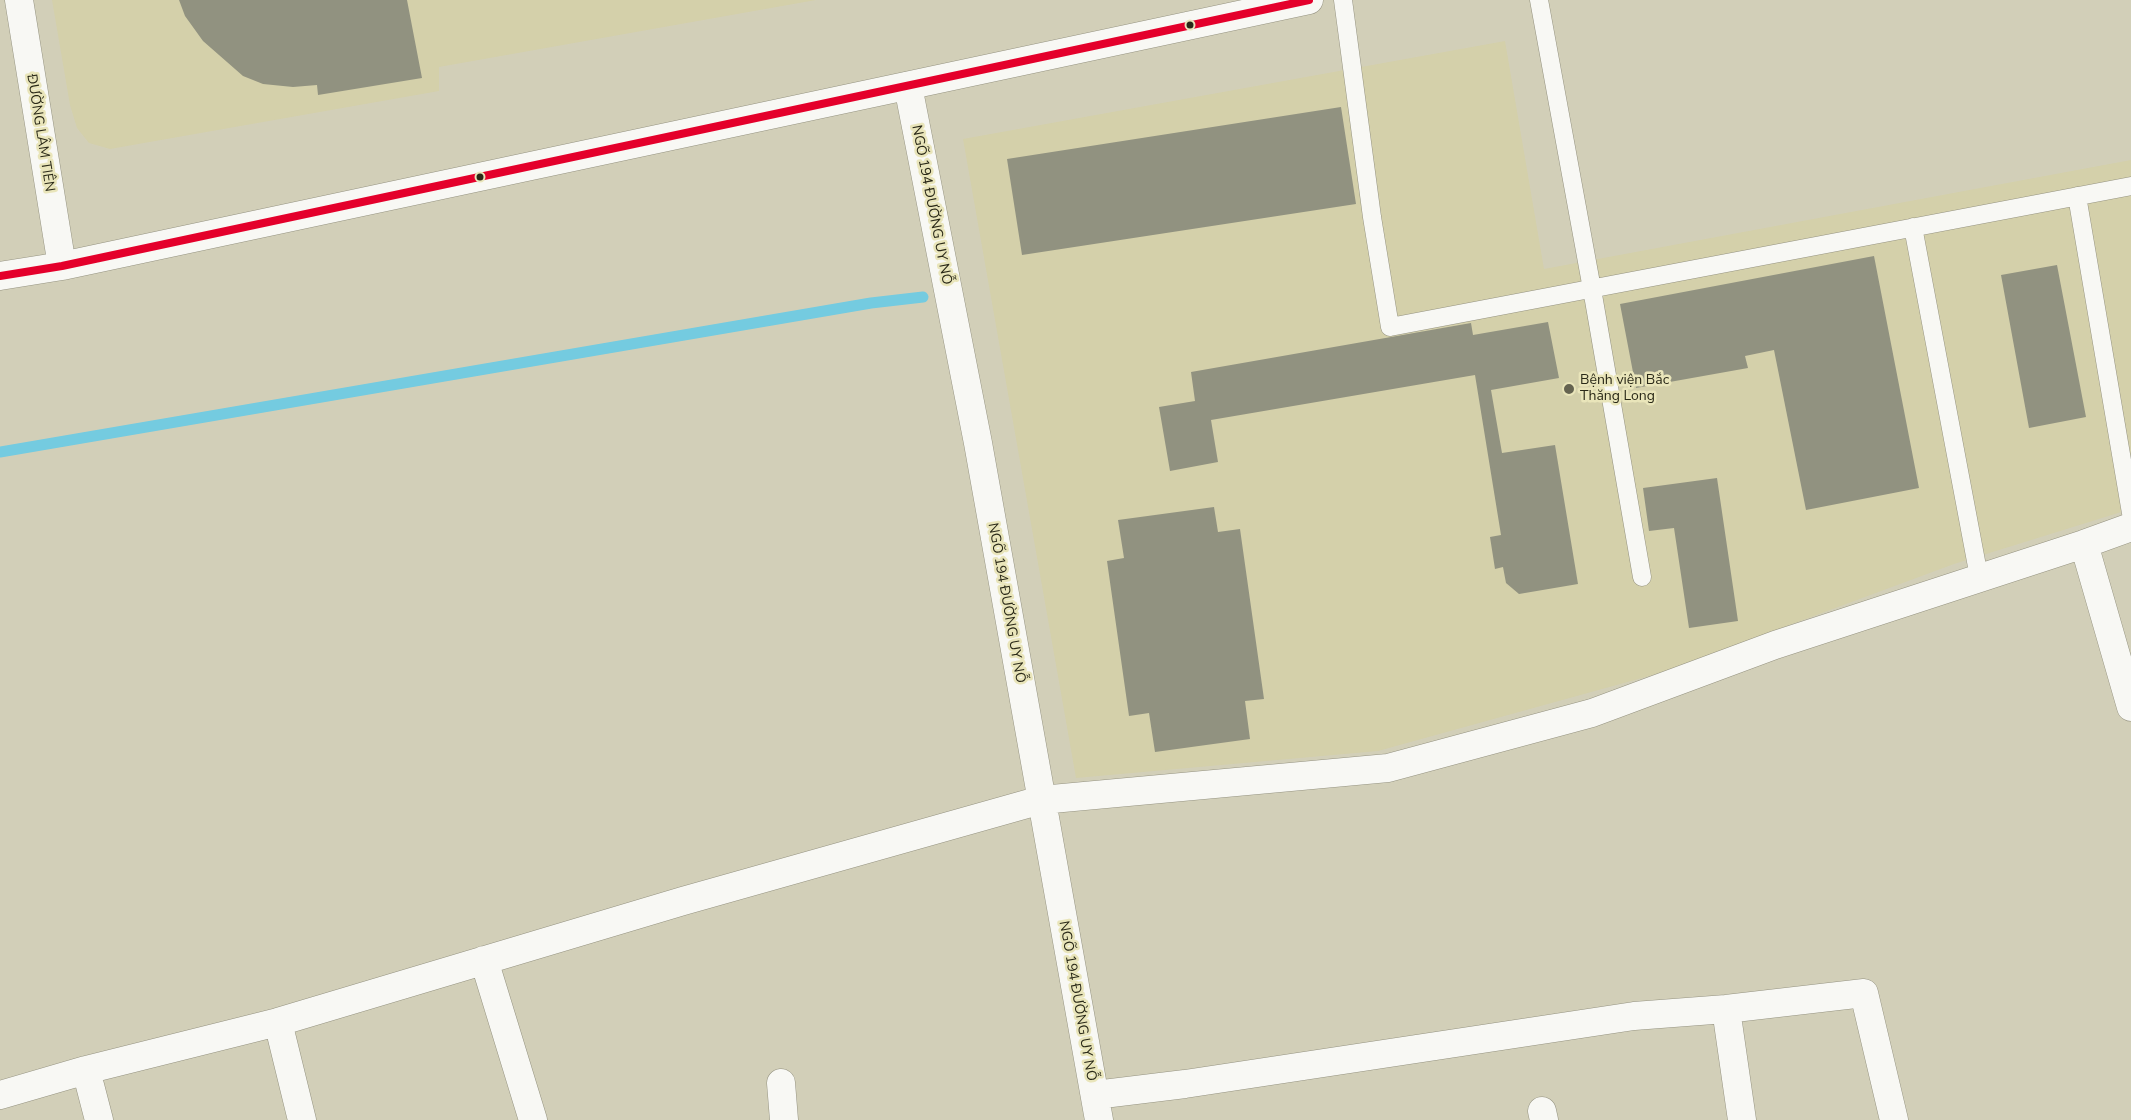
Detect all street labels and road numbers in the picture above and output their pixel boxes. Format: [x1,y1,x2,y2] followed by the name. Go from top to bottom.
[22,73,58,193] street label: ĐƯỜNG LÂM TIÊN
[907,124,955,286] street label: NGÕ 194 ĐƯỜNG UY NỖ
[984,522,1028,684] street label: NGÕ 194 ĐƯỜNG UY NỖ
[1055,920,1099,1082] street label: NGÕ 194 ĐƯỜNG UY NỖ

